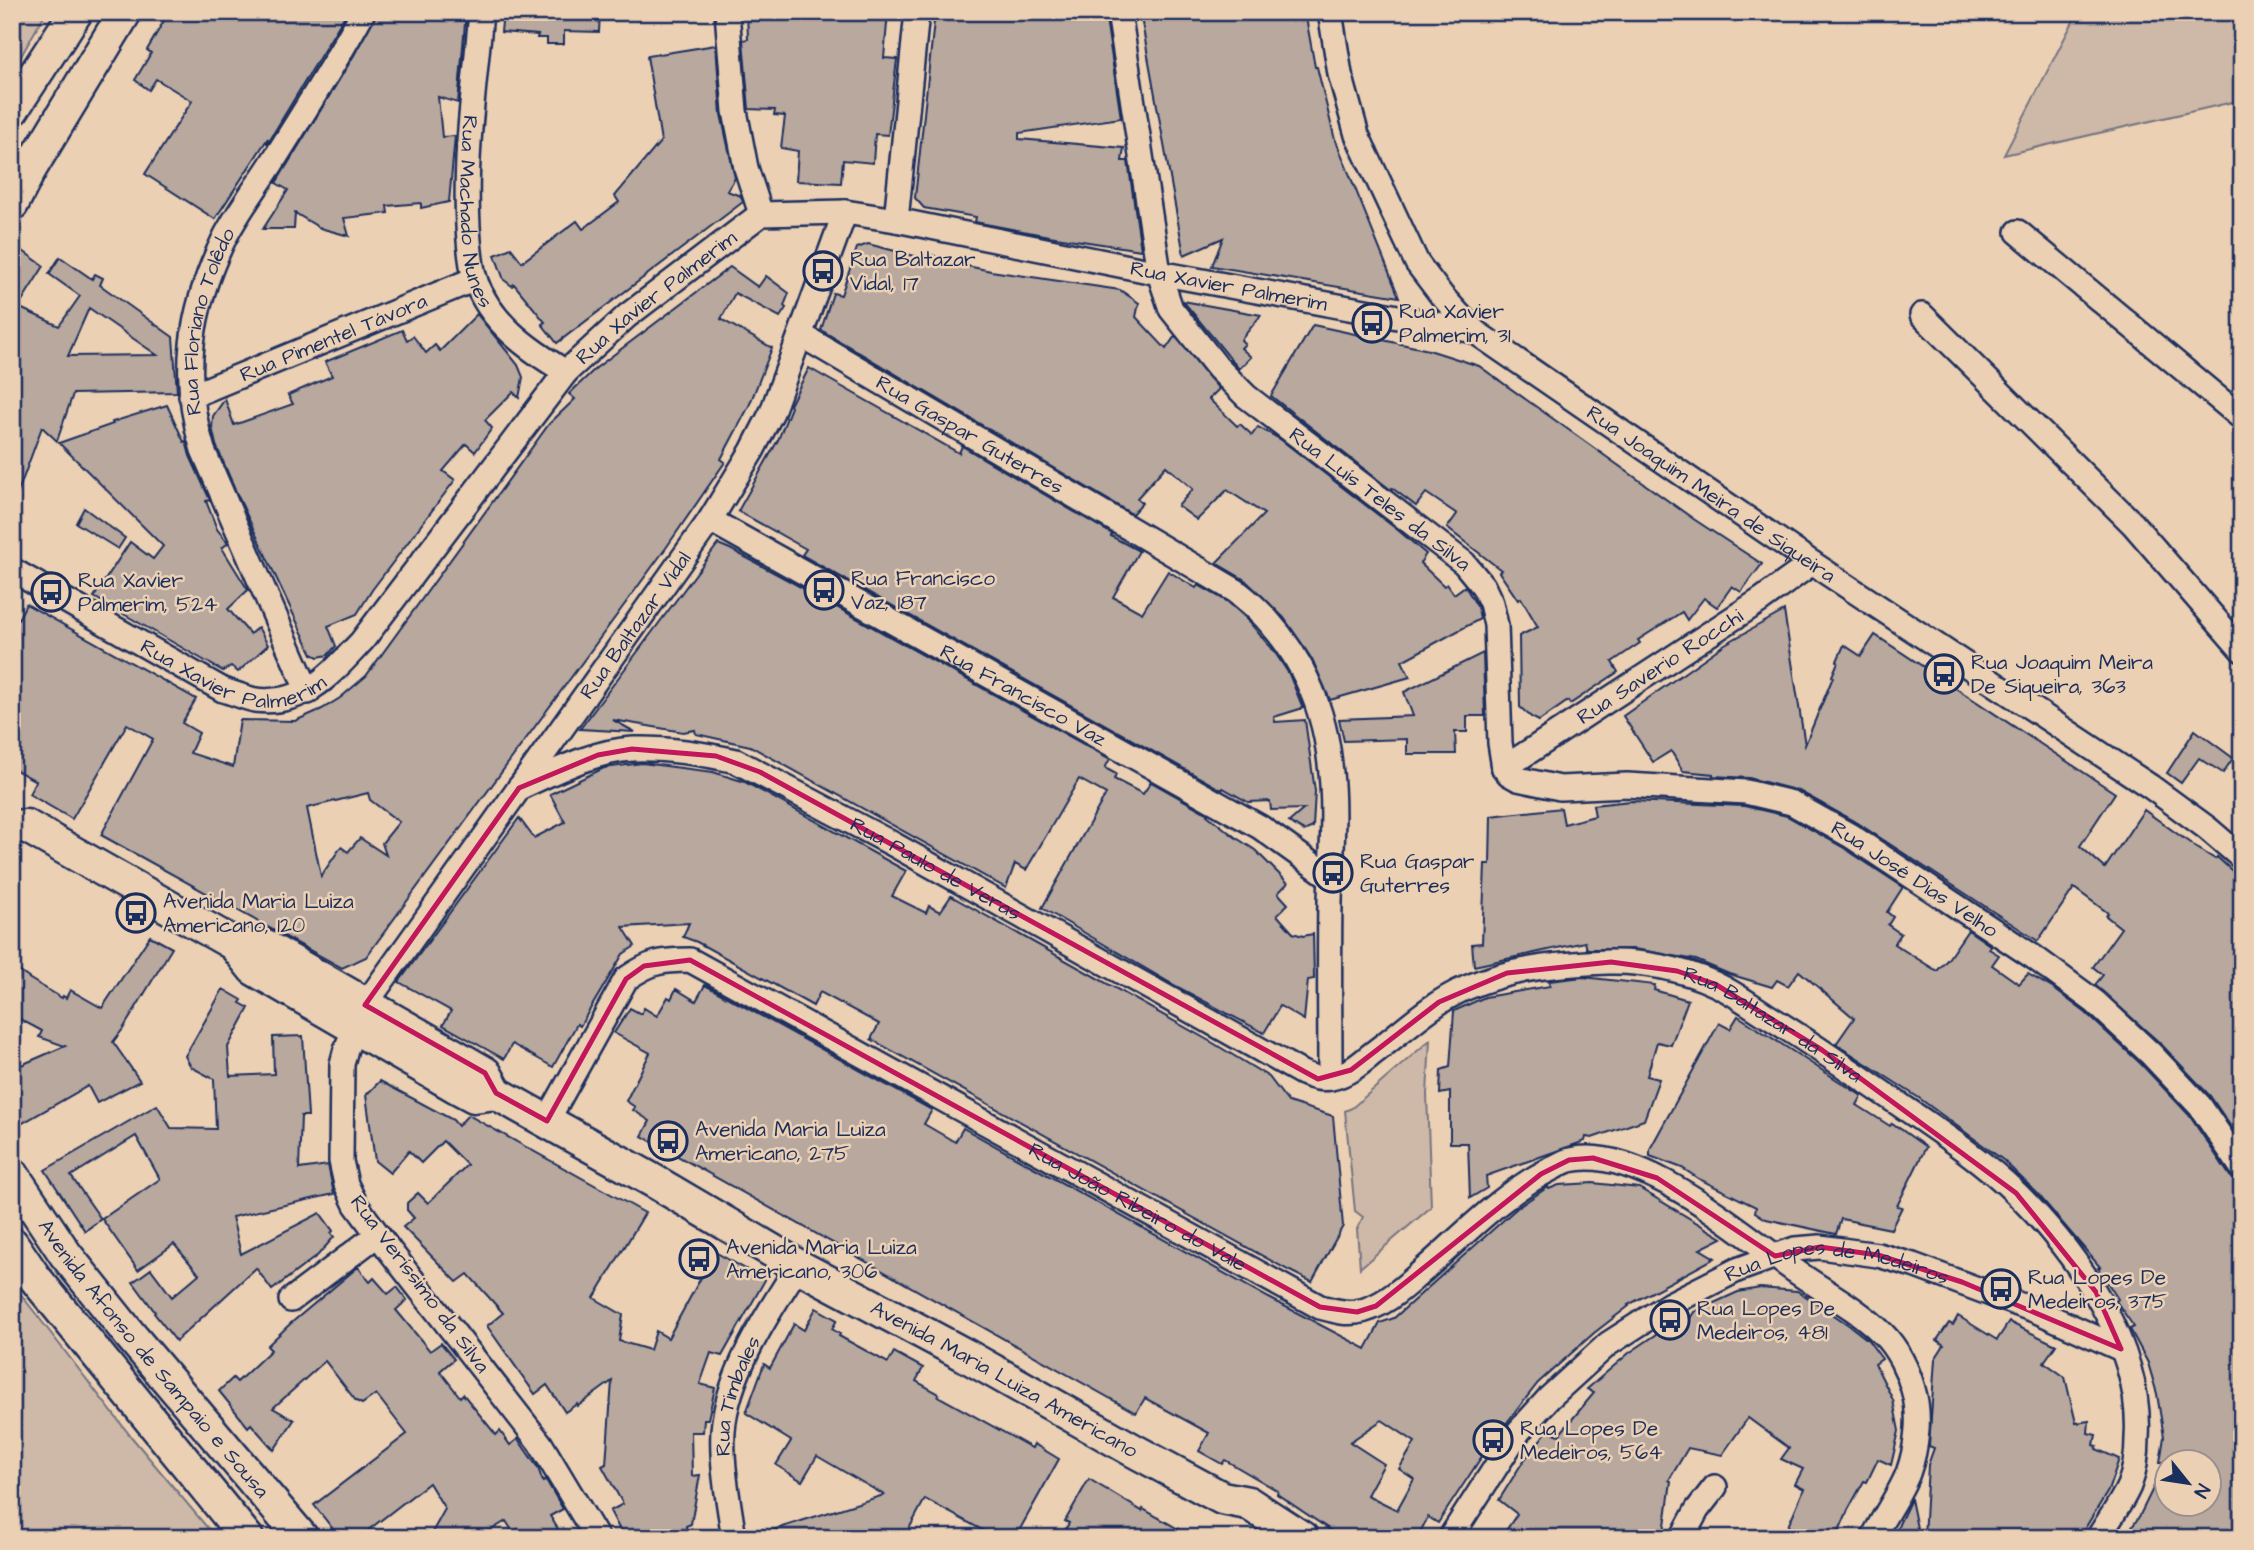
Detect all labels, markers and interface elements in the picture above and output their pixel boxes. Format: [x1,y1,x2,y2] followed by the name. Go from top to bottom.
[453,114,500,314] street label: Rua Machado Nunes
[176,222,242,417] street label: Rua Floriano Tolêdo
[569,223,743,371] street label: Rua Xavier Palmerim
[850,245,976,298] place label: Rua Baltazar Vidal, 17
[802,250,844,292] bus stop icon: Rua Baltazar Vidal, 17
[1128,253,1330,318] street label: Rua Xavier Palmerim
[235,286,432,389] street label: Rua Pimentel Távora
[1399,297,1511,350] place label: Rua Xavier Palmerim, 31
[1351,302,1393,344] bus stop icon: Rua Xavier Palmerim, 31
[871,368,1069,501] street label: Rua Gaspar Guterres
[1581,398,1842,589] street label: Rua Joaquim Meira de Siqueira
[1283,420,1477,578] street label: Rua Luís Teles da Silva
[573,545,698,705] street label: Rua Baltazar Vidal
[851,564,995,617] place label: Rua Francisco Vaz, 187
[78,566,218,619] place label: Rua Xavier Palmerim, 524
[803,569,845,611] bus stop icon: Rua Francisco Vaz, 187
[30,571,72,613] bus stop icon: Rua Xavier Palmerim, 524
[1571,601,1748,731] street label: Rua Saverio Rocchi
[135,632,332,715] street label: Rua Xavier Palmerim
[935,637,1113,753] street label: Rua Francisco Vaz
[1971,648,2153,701] place label: Rua Joaquim Meira De Siqueira, 363
[1923,653,1965,695] bus stop icon: Rua Joaquim Meira De Siqueira, 363
[845,810,1026,927] street label: Rua Paulo de Veras
[1826,813,2004,944] street label: Rua José Dias Velho
[1360,847,1475,900] place label: Rua Gaspar Guterres
[1312,852,1354,894] bus stop icon: Rua Gaspar Guterres
[163,887,354,940] place label: Avenida Maria Luiza Americano, 120
[115,892,157,934] bus stop icon: Avenida Maria Luiza Americano, 120
[1680,959,1869,1089] street label: Rua Baltazar da Silva
[695,1115,886,1168] place label: Avenida Maria Luiza Americano, 275
[647,1120,689,1162] bus stop icon: Avenida Maria Luiza Americano, 275
[1024,1135,1252,1278] street label: Rua João Ribeiro do Vale
[343,1189,497,1379] street label: Rua Veríssimo da Silva
[31,1213,277,1504] street label: Avenida Afonso de Sampaio e Sousa
[1719,1232,1953,1292] text: Rua Lopes de Medeiros
[726,1233,917,1286] place label: Avenida Maria Luiza Americano, 306
[678,1238,720,1280] bus stop icon: Avenida Maria Luiza Americano, 306
[2028,1263,2167,1316] place label: Rua Lopes De Medeiros, 375
[1721,1268,1953,1294] street label: Rua Lopes de Medeiros
[1980,1268,2022,1310] bus stop icon: Rua Lopes De Medeiros, 375
[866,1293,1143,1465] street label: Avenida Maria Luiza Americano
[1697,1294,1835,1347] place label: Rua Lopes De Medeiros, 481
[1649,1299,1691,1341] bus stop icon: Rua Lopes De Medeiros, 481
[708,1330,768,1457] street label: Rua Timbales
[1520,1414,1662,1467] place label: Rua Lopes De Medeiros, 564
[1472,1419,1514,1461] bus stop icon: Rua Lopes De Medeiros, 564
[2152,1448,2222,1518] north arrow
[2187,1479,2216,1503] text: N

